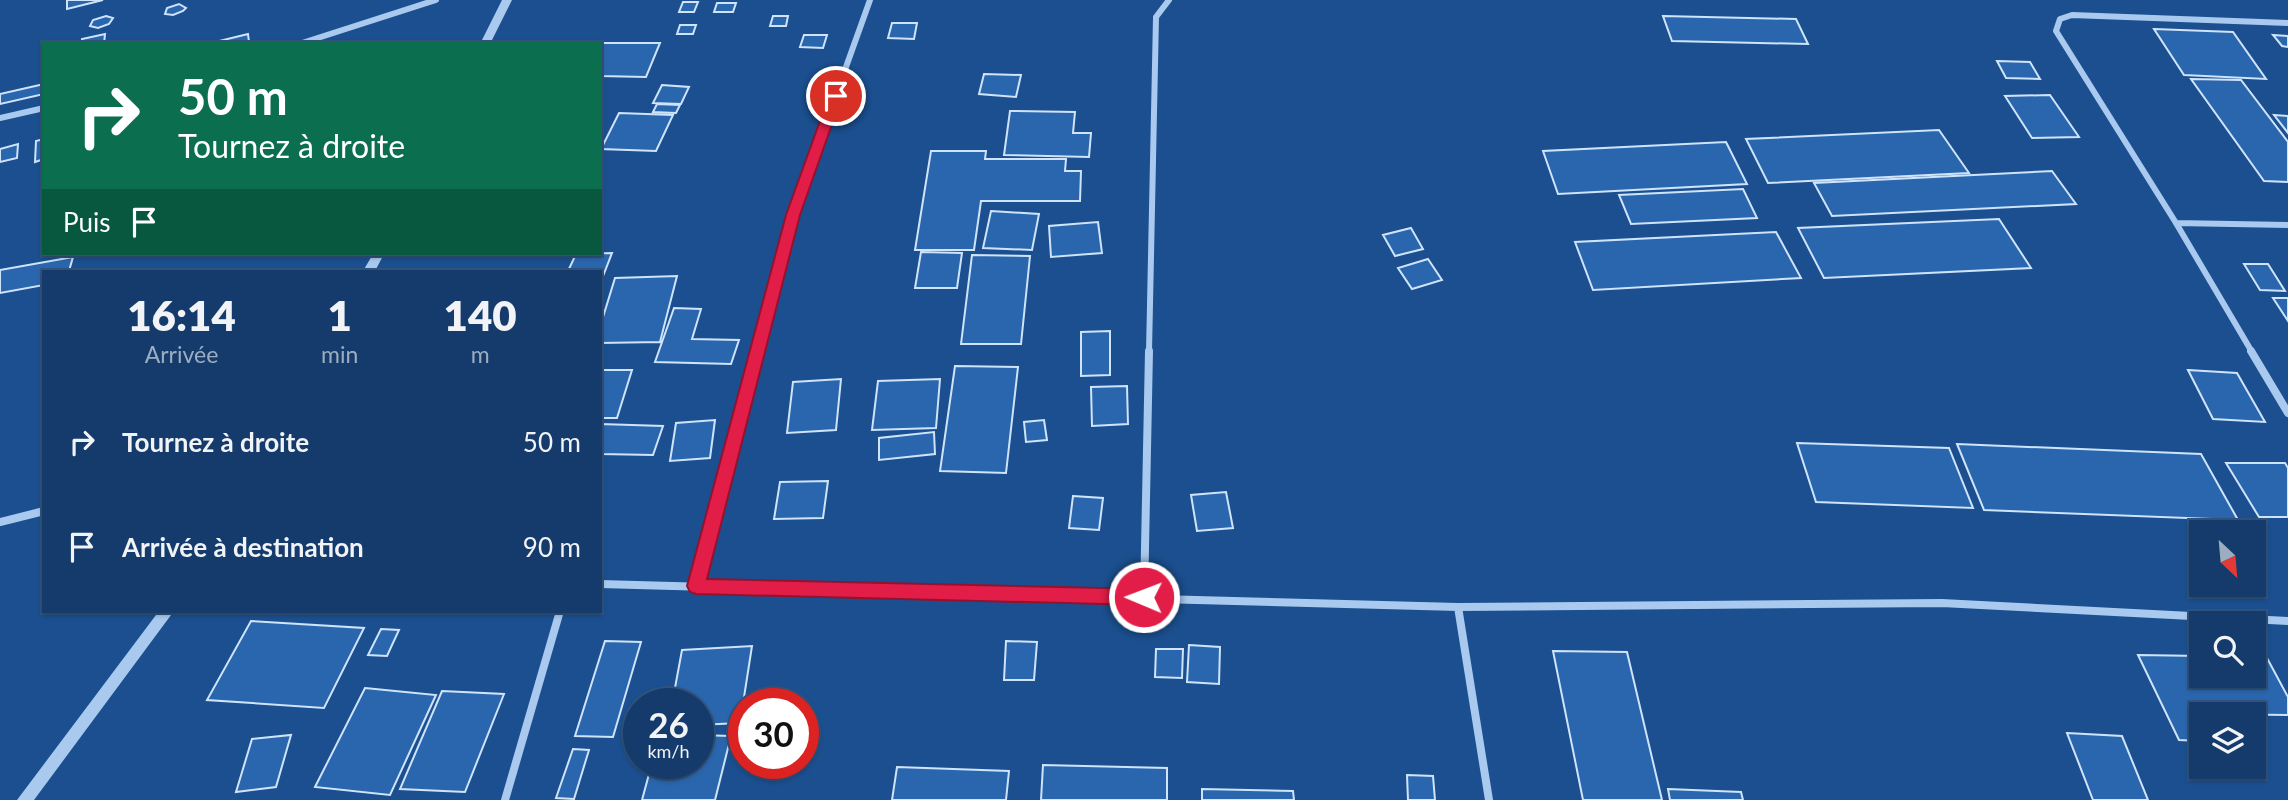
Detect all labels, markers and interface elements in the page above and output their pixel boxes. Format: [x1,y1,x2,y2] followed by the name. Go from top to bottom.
[806,66,866,126] pin
[178,67,288,125] text: 50 m
[63,70,154,161] icon: right
[817,77,855,115] icon: arrive
[178,126,405,165] text: Tournez à droite
[125,203,163,241] icon: arrive
[63,206,111,238] text: Puis
[127,290,236,340] text: 16:14
[328,290,352,340] text: 1
[444,290,517,340] text: 140
[145,340,218,368] text: Arrivée
[321,340,358,368] text: min
[471,340,490,368] text: m
[63,423,101,461] icon: right
[122,426,309,458] text: Tournez à droite
[523,426,581,458] text: 50 m
[2189,520,2266,597] north arrow
[2189,520,2266,779] map controls
[63,528,101,566] icon: arrive
[122,531,364,563] text: Arrivée à destination
[523,531,581,563] text: 90 m
[1107,560,1181,634] position arrow
[2189,611,2266,688] button: search
[728,688,819,779] speed limit sign: 30
[2189,702,2266,779] button: layers
[648,703,689,745] text: 26
[647,740,690,762] text: km/h

